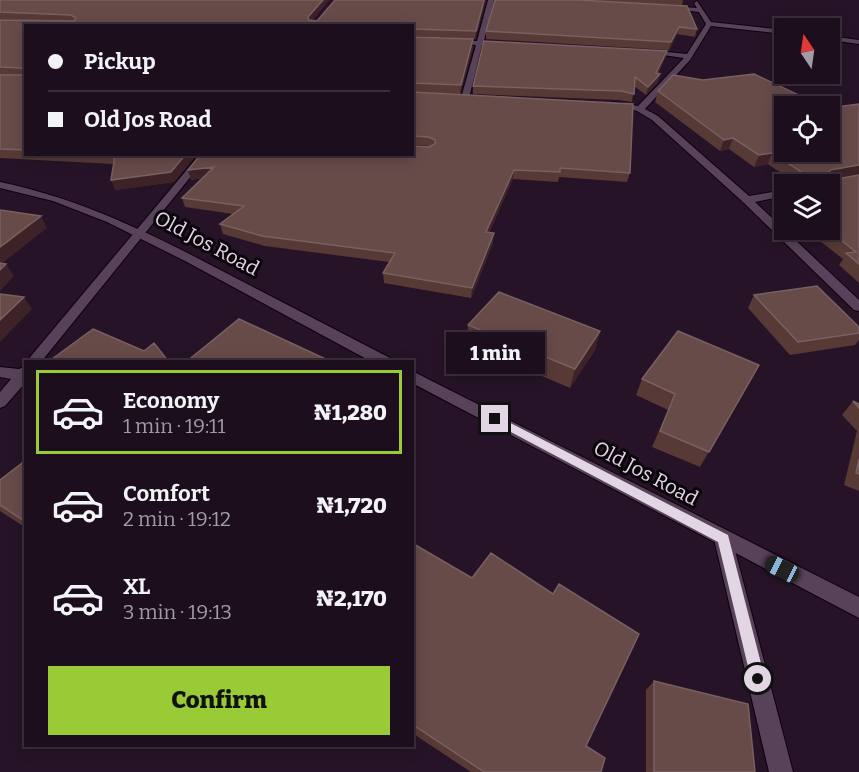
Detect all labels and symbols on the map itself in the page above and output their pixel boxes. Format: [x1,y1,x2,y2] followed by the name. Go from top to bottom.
[774,18,840,84] north arrow
[151,205,263,281] street label: Old Jos Road
[446,332,544,374] callout: 1 min
[481,405,508,432] route end
[590,435,702,511] street label: Old Jos Road
[762,553,802,585] car
[744,665,771,692] route start

